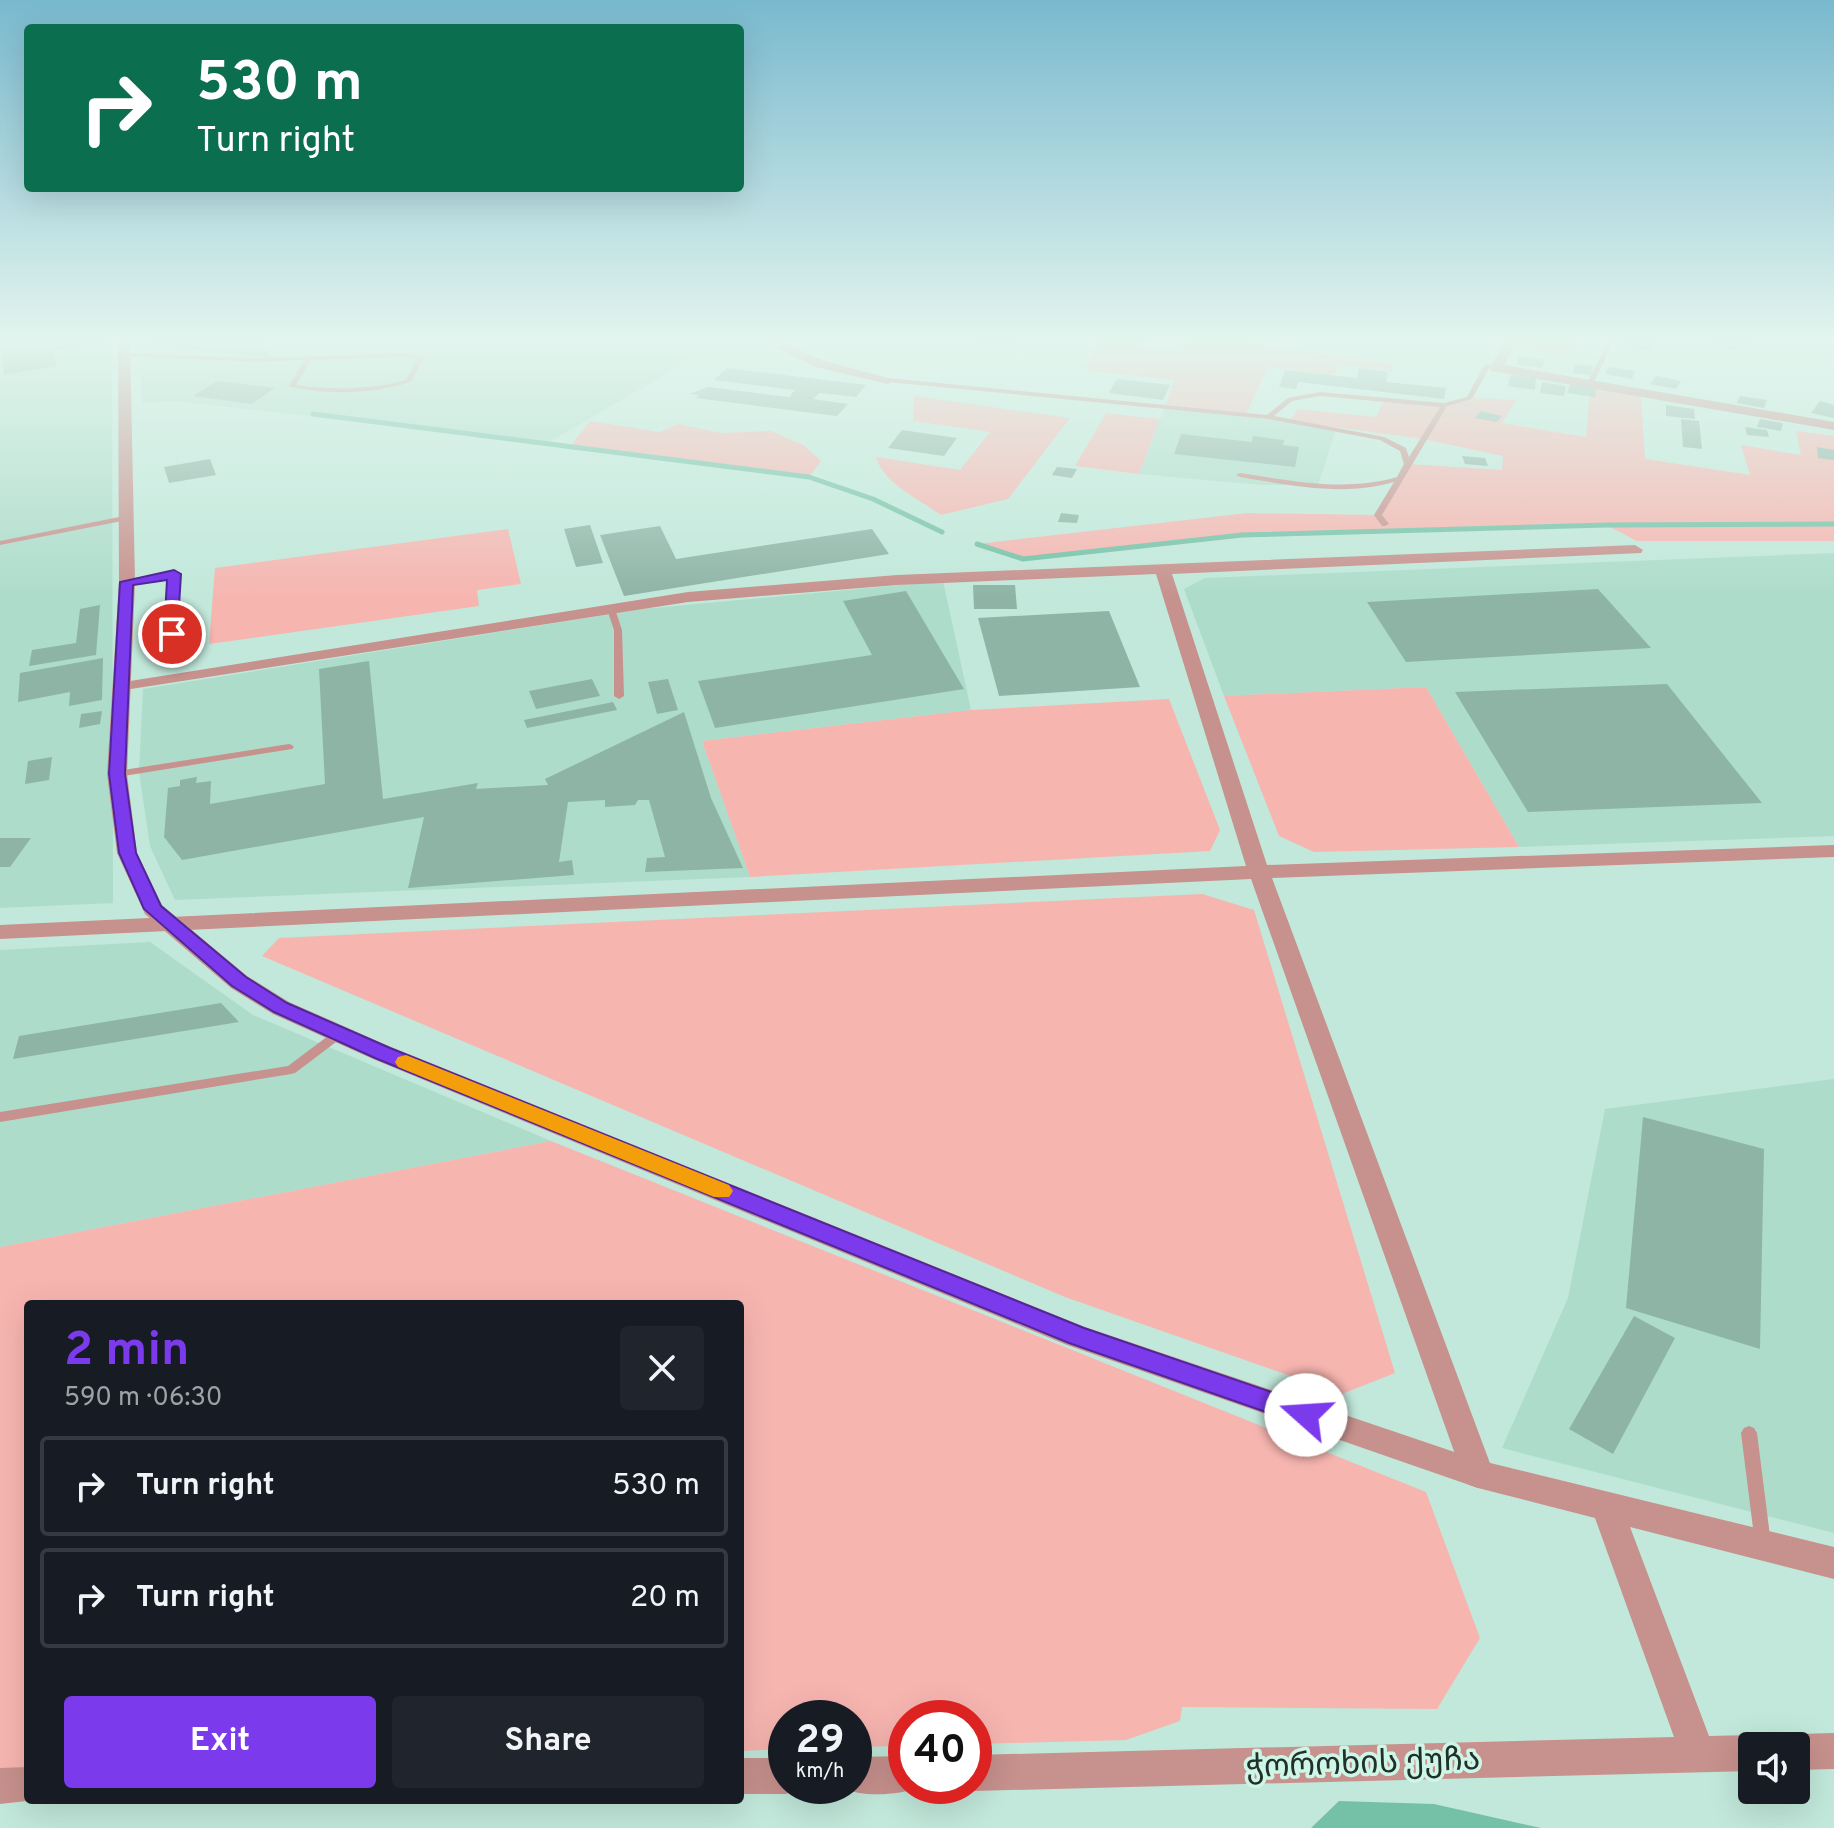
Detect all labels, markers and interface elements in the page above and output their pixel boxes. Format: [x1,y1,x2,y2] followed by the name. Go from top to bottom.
[196,50,363,120] text: 530 m
[64,56,168,160] icon: right
[196,119,355,165] text: Turn right
[138,600,206,668] pin
[150,612,194,656] icon: arrive
[64,1322,189,1382] text: 2 min
[620,1326,704,1410] button: close
[1264,1373,1348,1457] position arrow
[64,1382,222,1415] text: 590 m · 06:30
[68,1464,112,1508] icon: right
[136,1468,274,1505] text: Turn right
[612,1468,700,1505] text: 530 m
[68,1576,112,1620] icon: right
[136,1580,274,1617] text: Turn right
[630,1580,700,1617] text: 20 m
[64,1696,376,1788] button: Exit
[392,1696,704,1788] button: Share
[888,1700,992,1804] speed limit sign: 40
[795,1717,845,1767] text: 29
[1738,1732,1810,1804] map controls
[1738,1732,1810,1804] button: sound
[1245,1741,1481,1789] street label: ჭოროხის ქუჩა
[796,1759,844,1785] text: km/h

